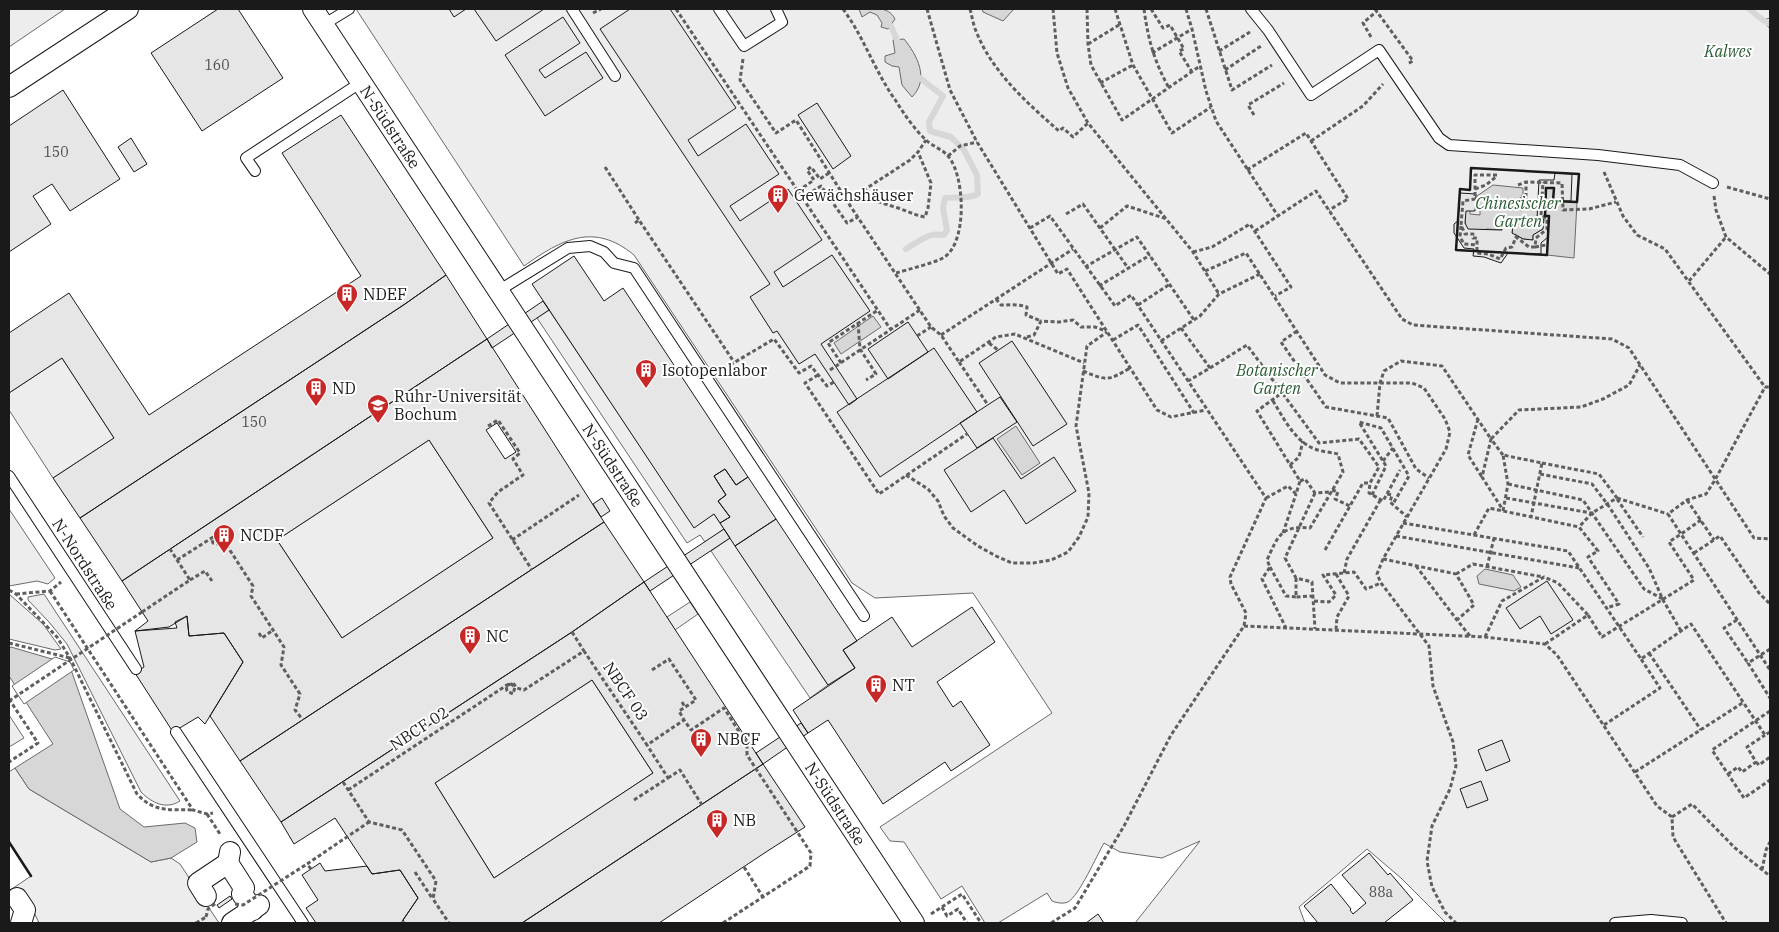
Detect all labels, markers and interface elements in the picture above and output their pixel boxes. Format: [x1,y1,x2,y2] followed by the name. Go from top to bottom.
[1703,41,1752,61] park label: Kalwes
[204,56,230,74] house number: 160
[356,81,425,172] street label: N-Südstraße
[43,143,69,161] house number: 150
[766,183,790,214] building icon: Gewächshäuser
[794,185,913,205] place label: Gewächshäuser
[1475,193,1562,231] park label: Chinesischer Garten
[335,282,359,313] building icon: NDEF
[363,284,407,304] place label: NDEF
[634,358,658,389] building icon: Isotopenlabor
[662,360,767,380] place label: Isotopenlabor
[1235,360,1319,398] park label: Botanischer Garten
[304,376,328,407] building icon: ND
[332,378,356,398] place label: ND
[394,386,522,424] place label: Ruhr-Universität Bochum
[366,393,390,424] school or university icon: Ruhr-Universität Bochum
[241,413,267,431] house number: 150
[578,420,648,511] street label: N-Südstraße
[48,515,122,613] street label: N-Nordstraße
[212,523,236,554] building icon: NCDF
[240,525,284,545] place label: NCDF
[458,624,482,655] building icon: NC
[486,626,509,646] place label: NC
[599,658,653,724] street label: NBCF 03
[864,673,888,704] building icon: NT
[892,675,915,695] place label: NT
[386,702,452,754] street label: NBCF 02
[689,727,713,758] building icon: NBCF
[717,729,761,749] place label: NBCF
[801,758,870,849] street label: N-Südstraße
[705,808,729,839] building icon: NB
[733,810,756,830] place label: NB
[1369,883,1394,901] house number: 88a

